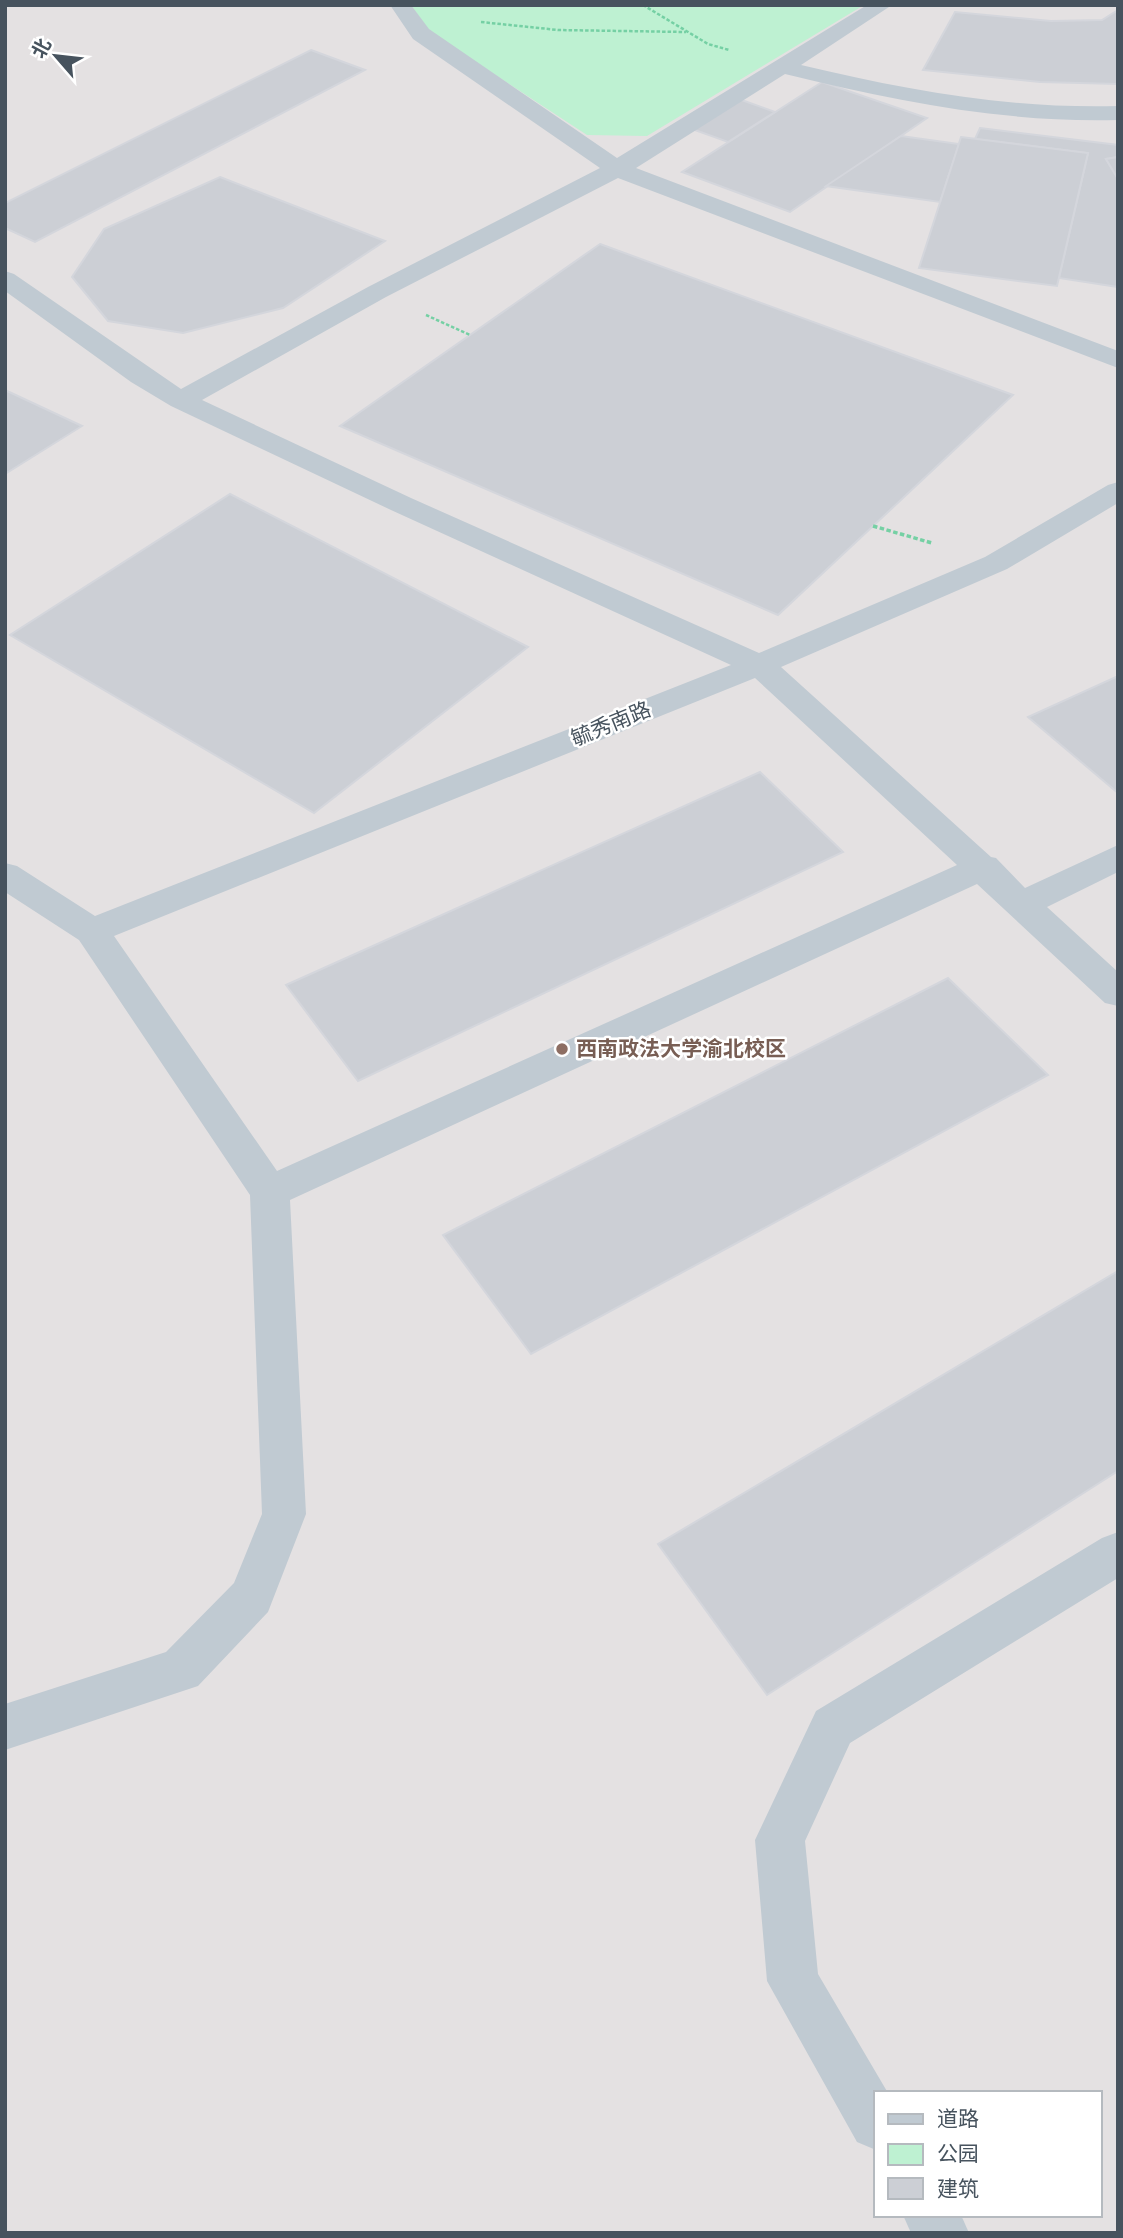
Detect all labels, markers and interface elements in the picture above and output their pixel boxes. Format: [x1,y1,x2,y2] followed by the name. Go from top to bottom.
[21,21,91,91] north arrow
[28,35,56,62] text: 北
[568,697,655,752] street label: 毓秀南路
[576,1037,786,1062] place label: 西南政法大学渝北校区
[554,1041,570,1057] marker: 西南政法大学渝北校区
[874,2091,1102,2217] legend
[937,2107,979,2132] text: 道路
[937,2142,979,2167] text: 公园
[937,2177,979,2202] text: 建筑

